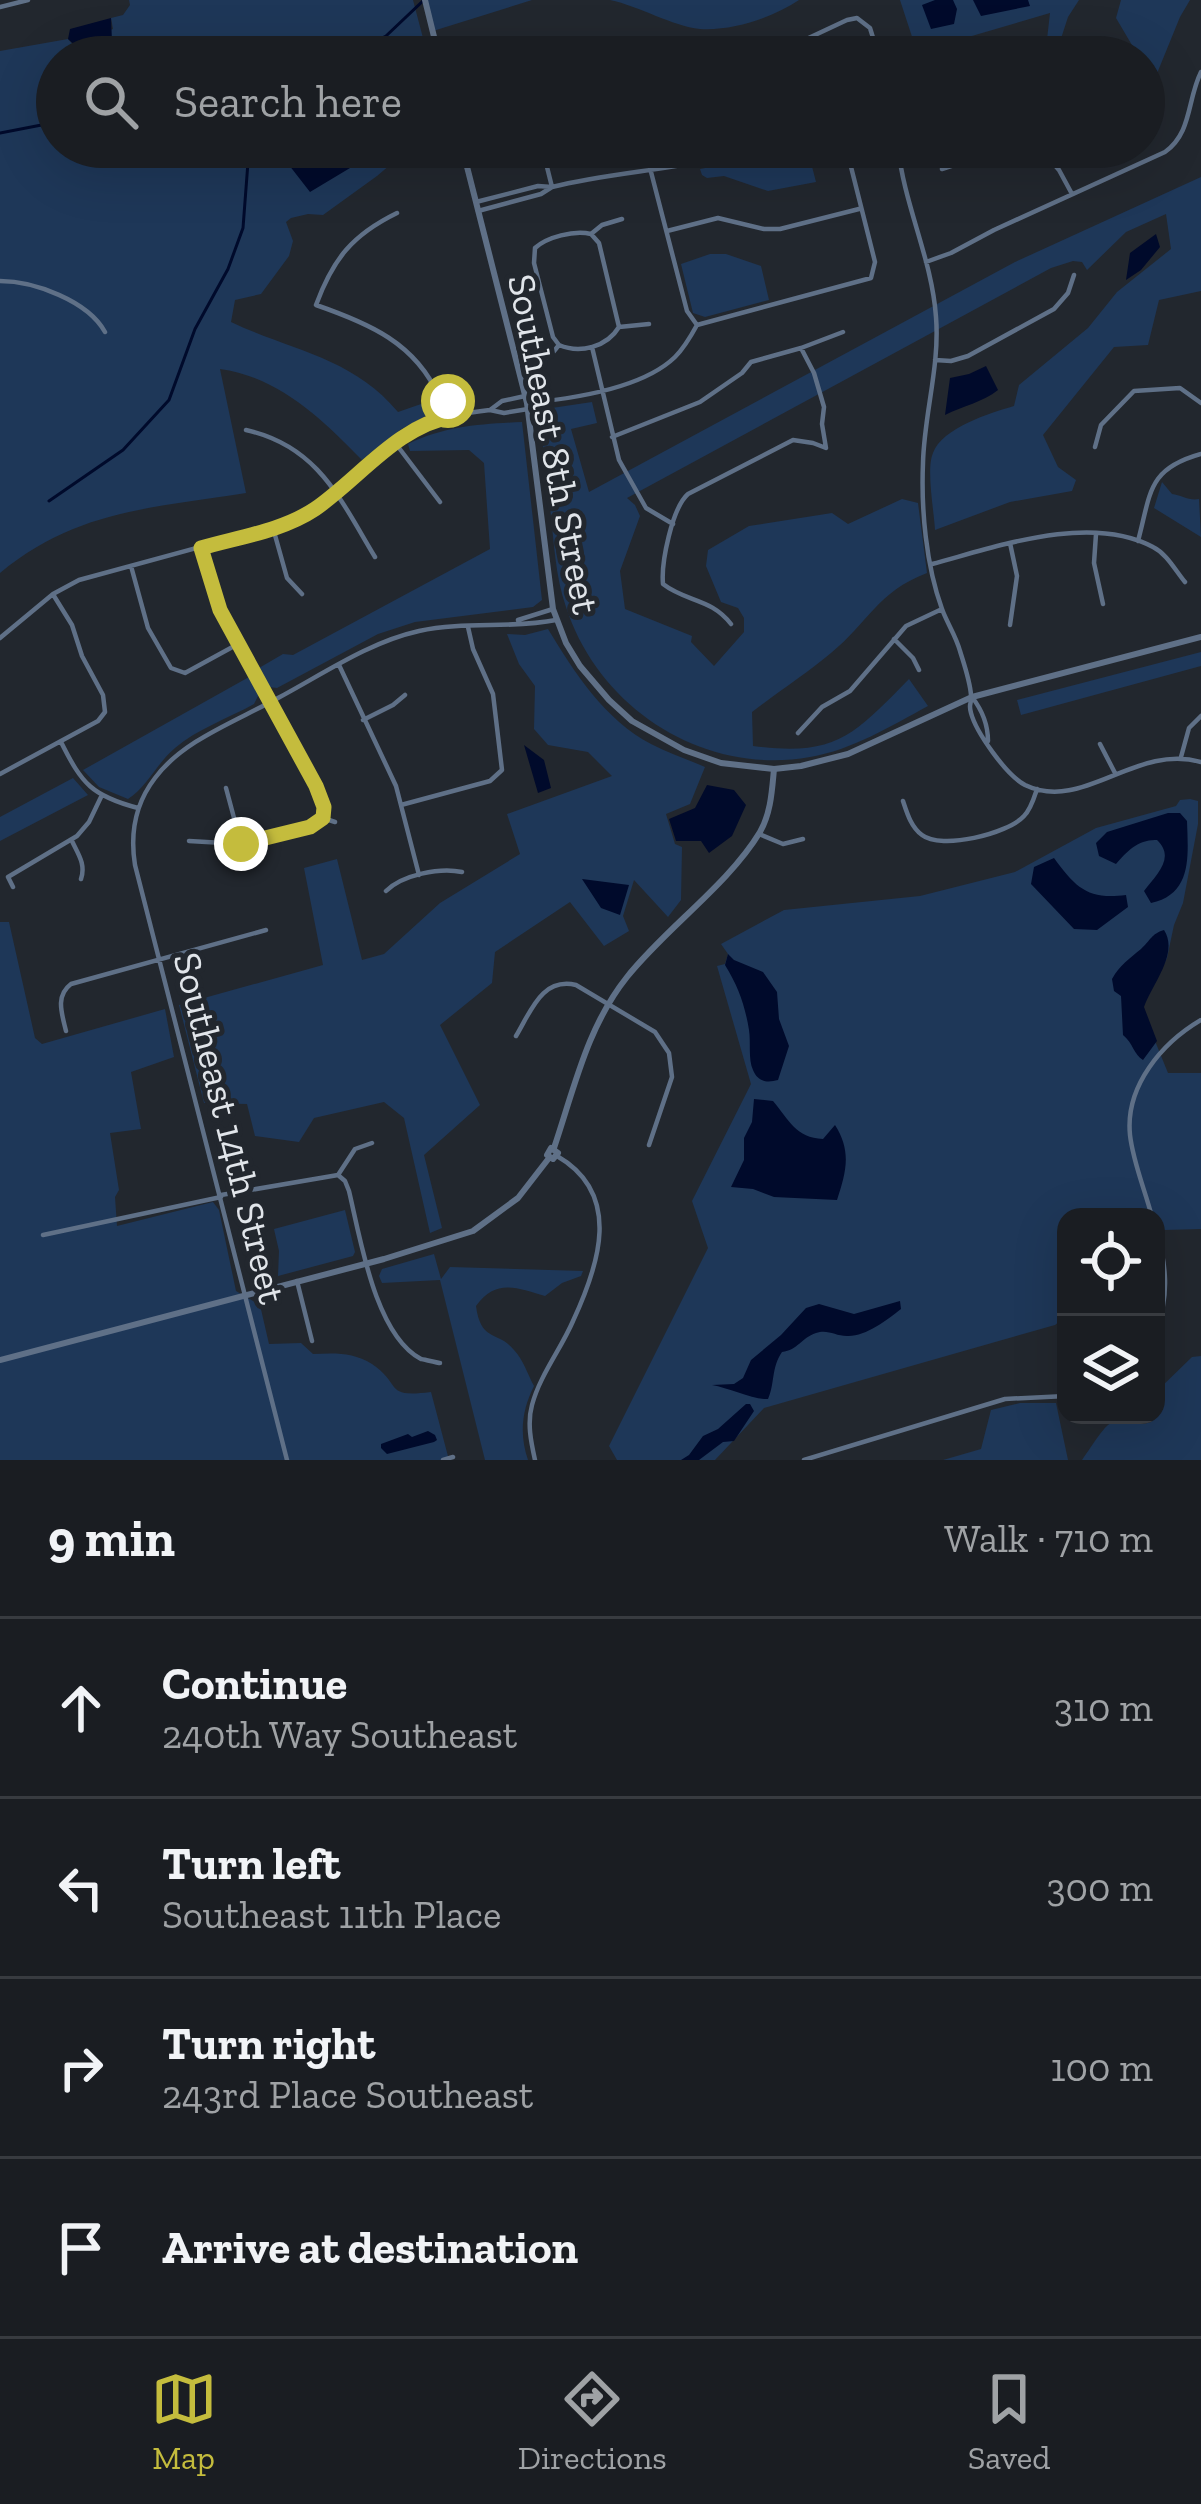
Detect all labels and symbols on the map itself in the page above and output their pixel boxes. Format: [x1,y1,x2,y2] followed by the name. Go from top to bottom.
[498,270,610,618] street label: Southeast 8th Street
[421,374,475,428] route start
[214,817,268,871] route end
[164,948,296,1309] street label: Southeast 14th Street

